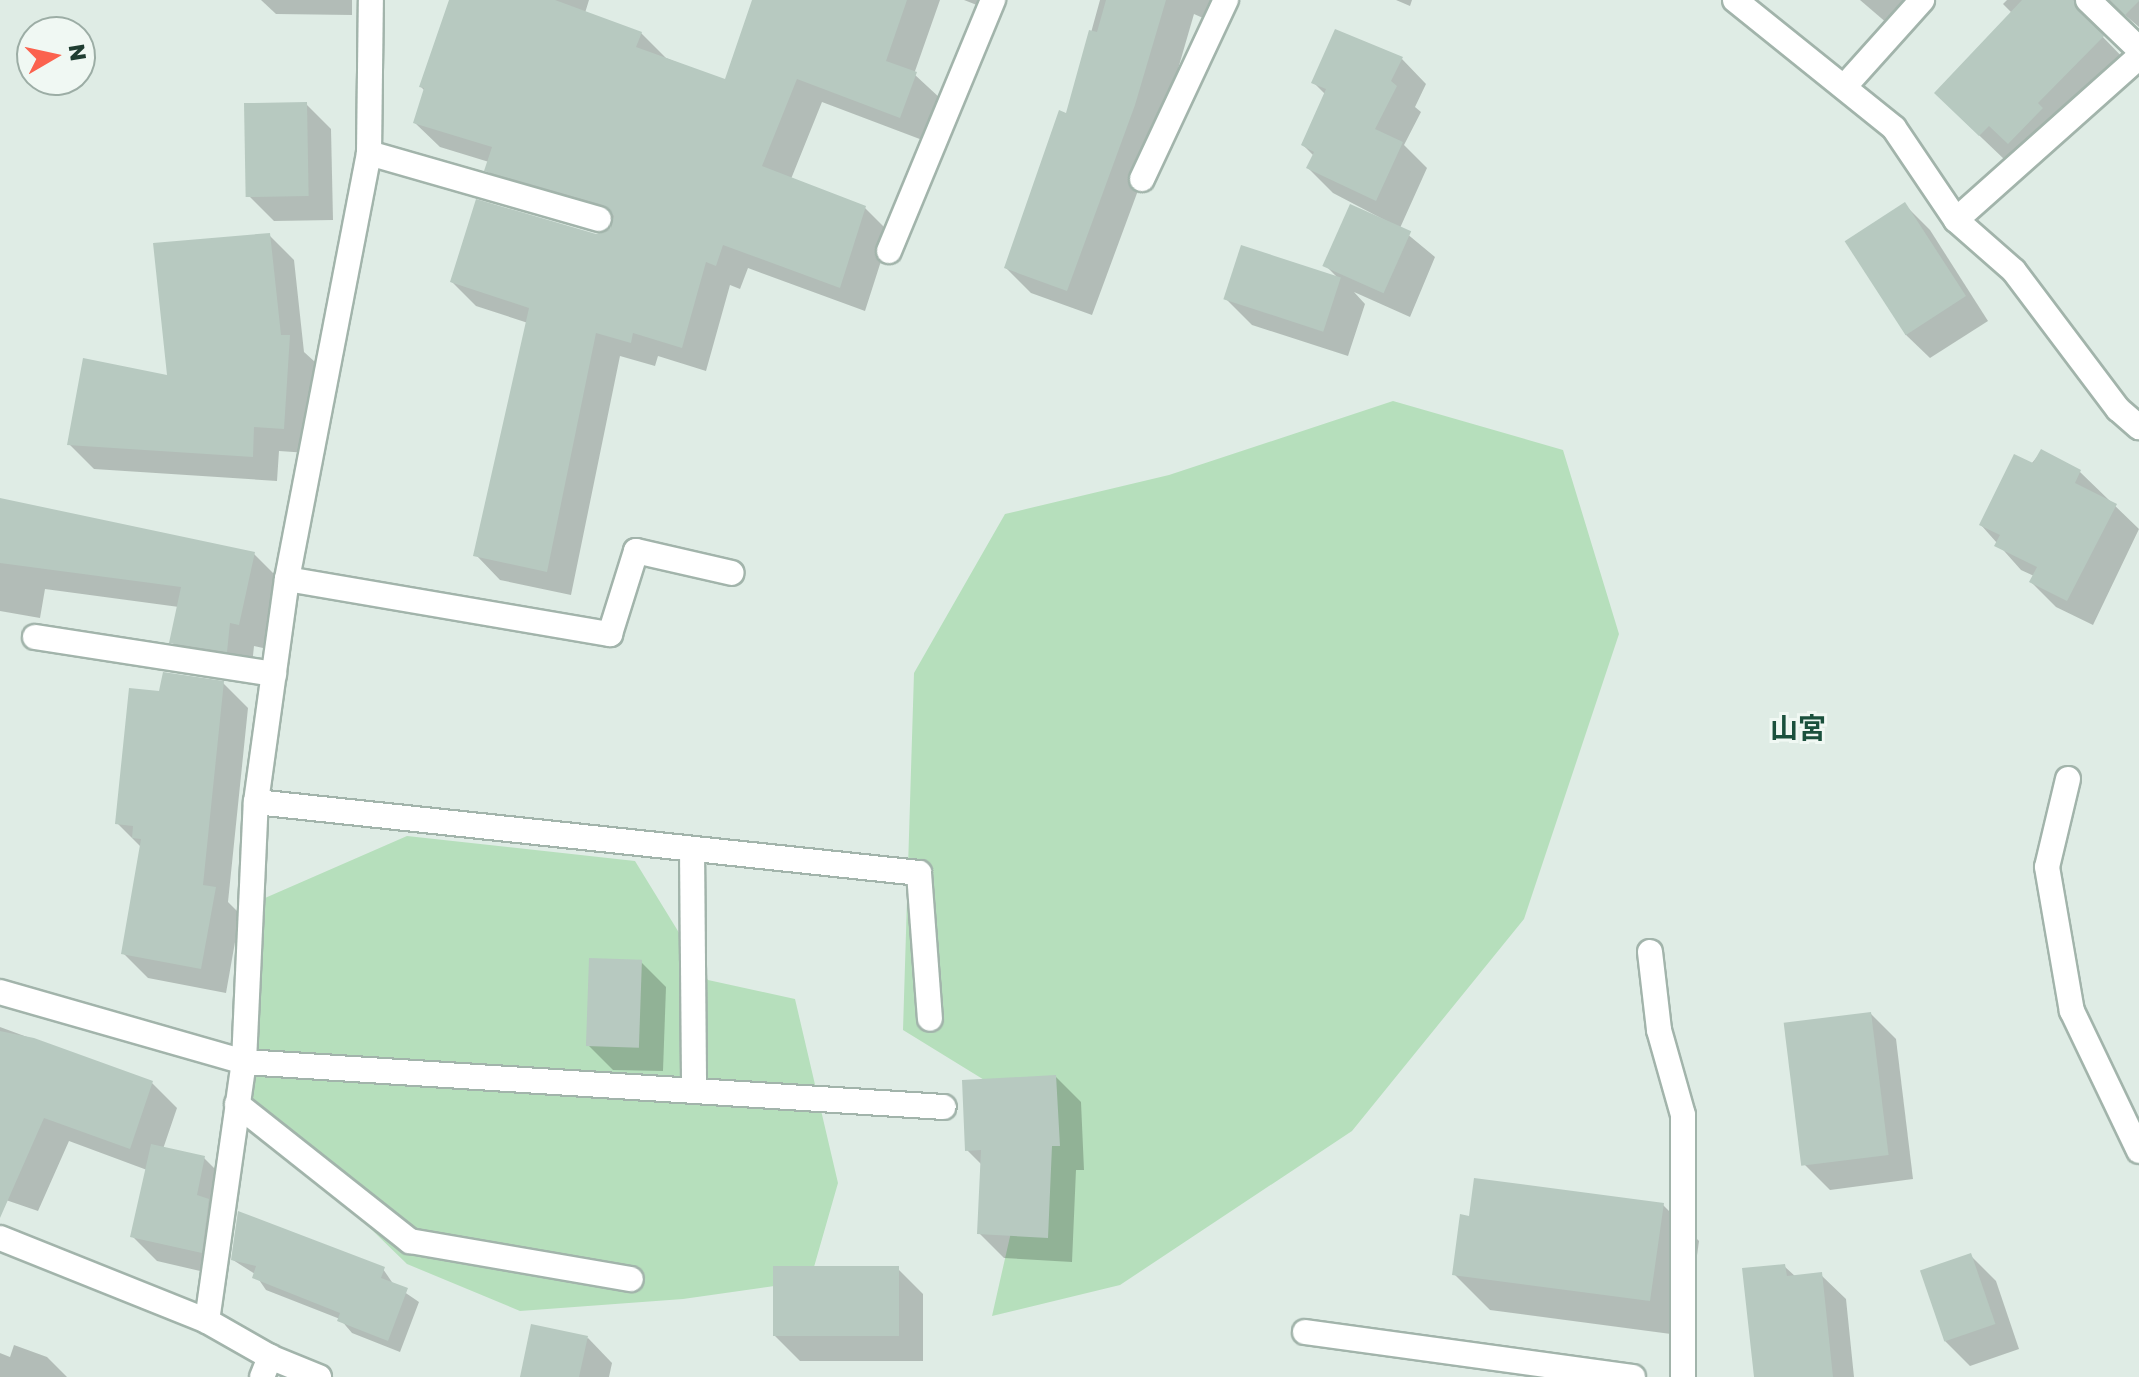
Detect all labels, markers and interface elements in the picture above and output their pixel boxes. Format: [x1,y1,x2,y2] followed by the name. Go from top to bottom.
[16,16,96,96] north arrow
[64,42,93,63] text: N
[1770,711,1826,745] district label: 山宮

